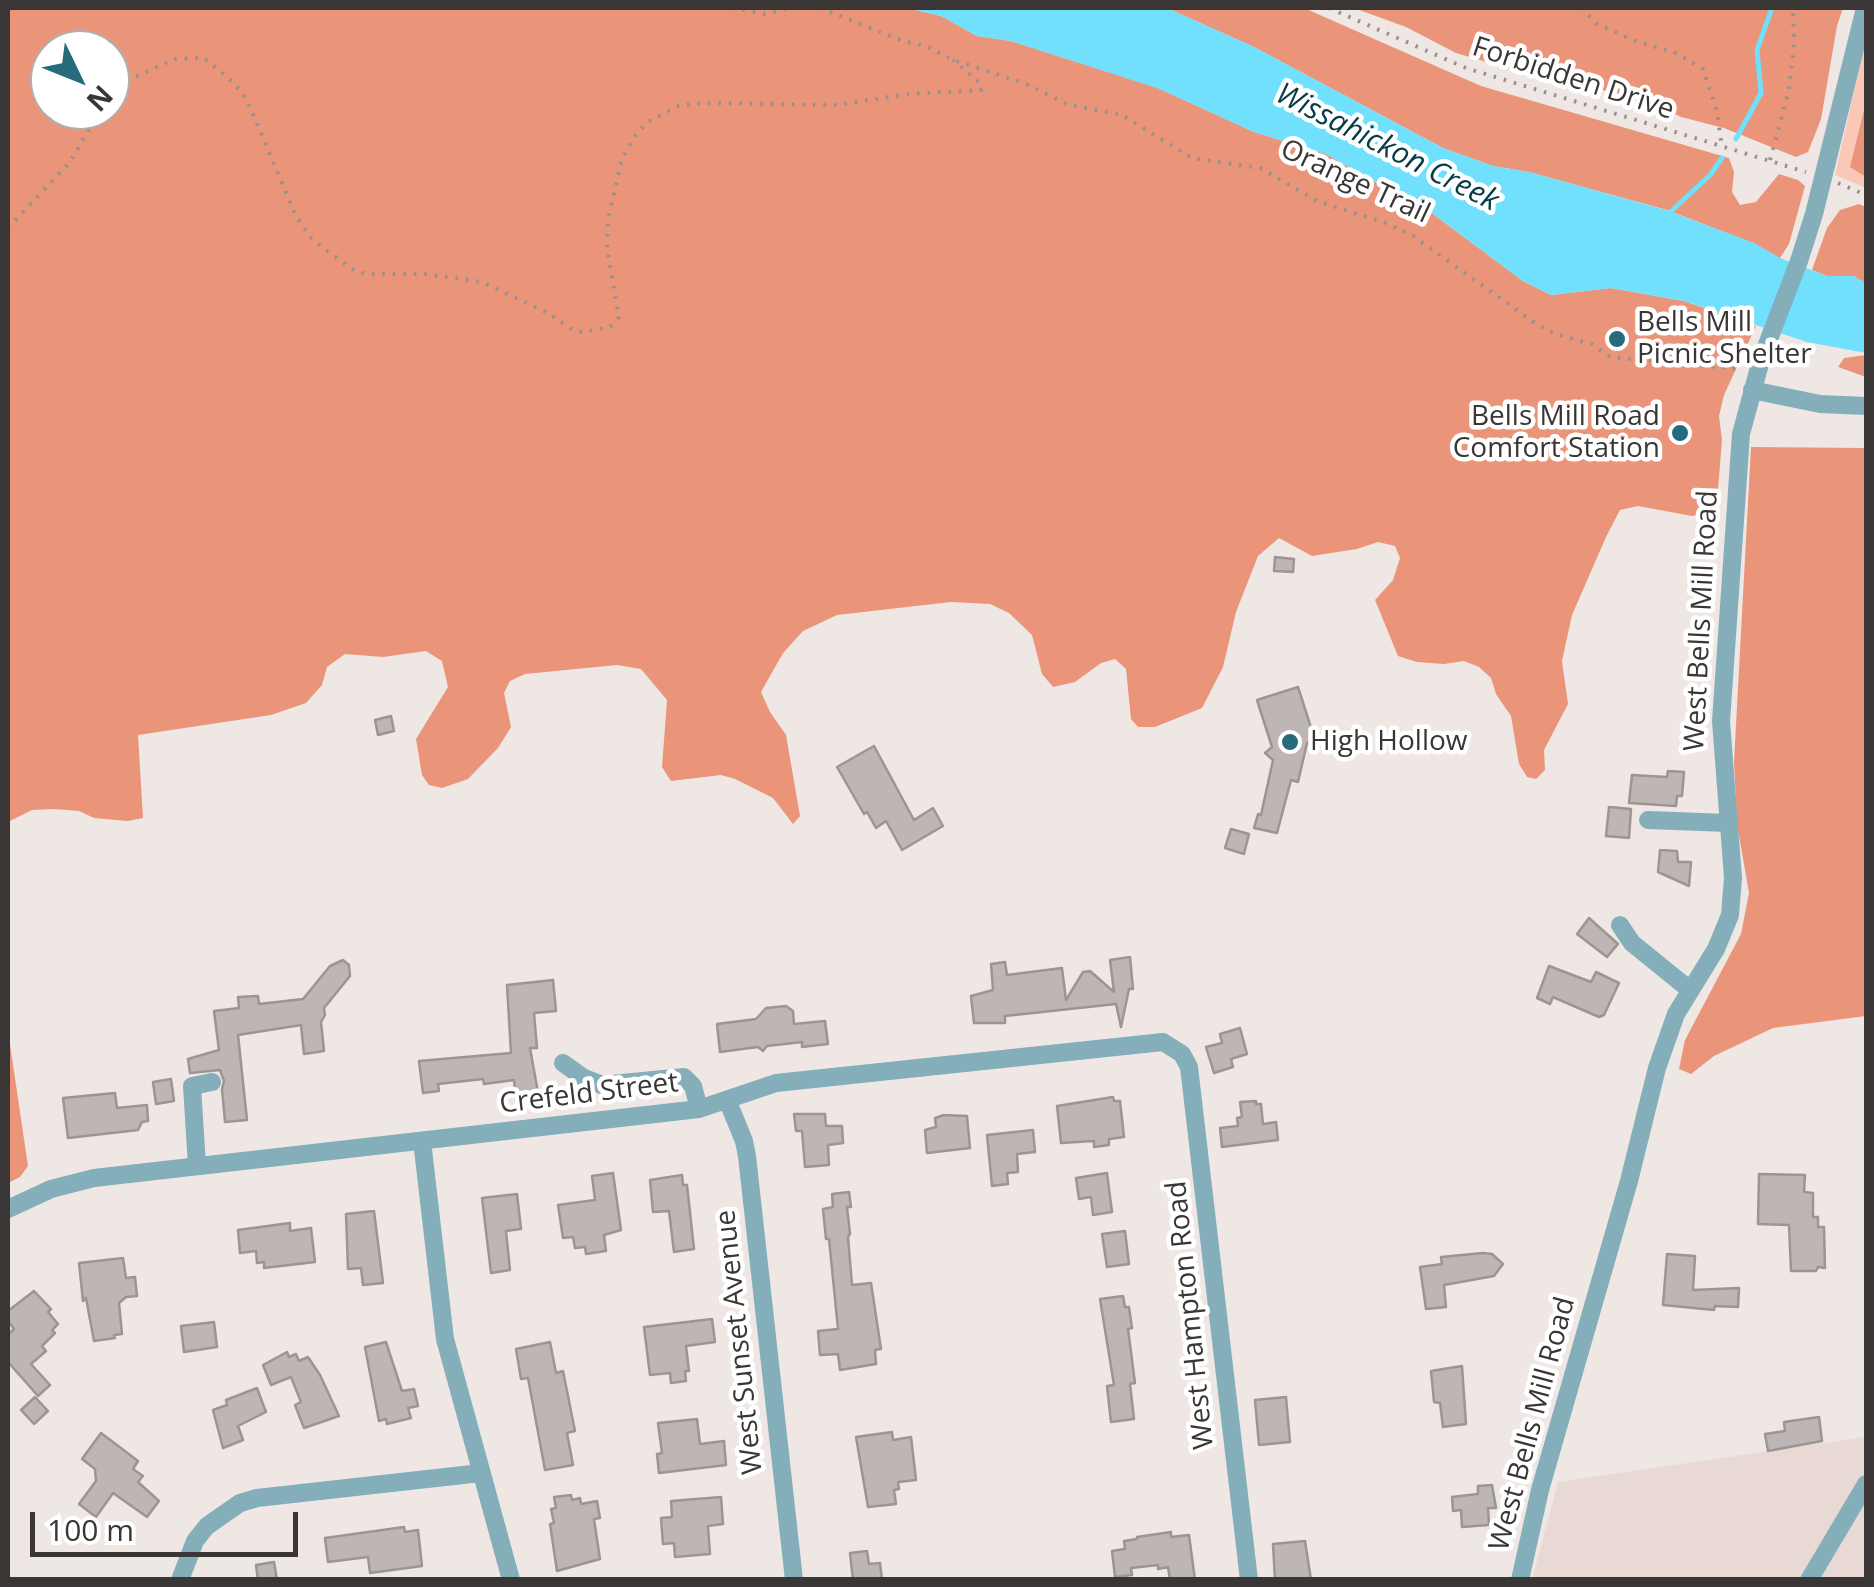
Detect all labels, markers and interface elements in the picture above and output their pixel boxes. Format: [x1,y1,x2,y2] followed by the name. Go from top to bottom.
[30,30,130,130] north arrow
[1468,31,1678,127] street label: Forbidden Drive
[1270,76,1504,220] water label: Wissahickon Creek
[79,78,122,120] text: N
[1275,133,1435,231] street label: Orange Trail
[1637,306,1812,372] place label: Bells Mill Picnic Shelter
[1606,328,1628,350] marker: Bells Mill Picnic Shelter
[1453,400,1660,466] place label: Bells Mill Road Comfort Station
[1669,422,1691,444] marker: Bells Mill Road Comfort Station
[1678,490,1726,752] street label: West Bells Mill Road
[1310,725,1468,759] place label: High Hollow
[1279,731,1301,753] marker: High Hollow
[498,1066,680,1122] street label: Crefeld Street
[1160,1179,1222,1451] street label: West Hampton Road
[709,1208,771,1476] street label: West Sunset Avenue
[1483,1293,1583,1555] street label: West Bells Mill Road
[35,1492,302,1554] scale bar
[47,1509,134,1550] text: 100 m

